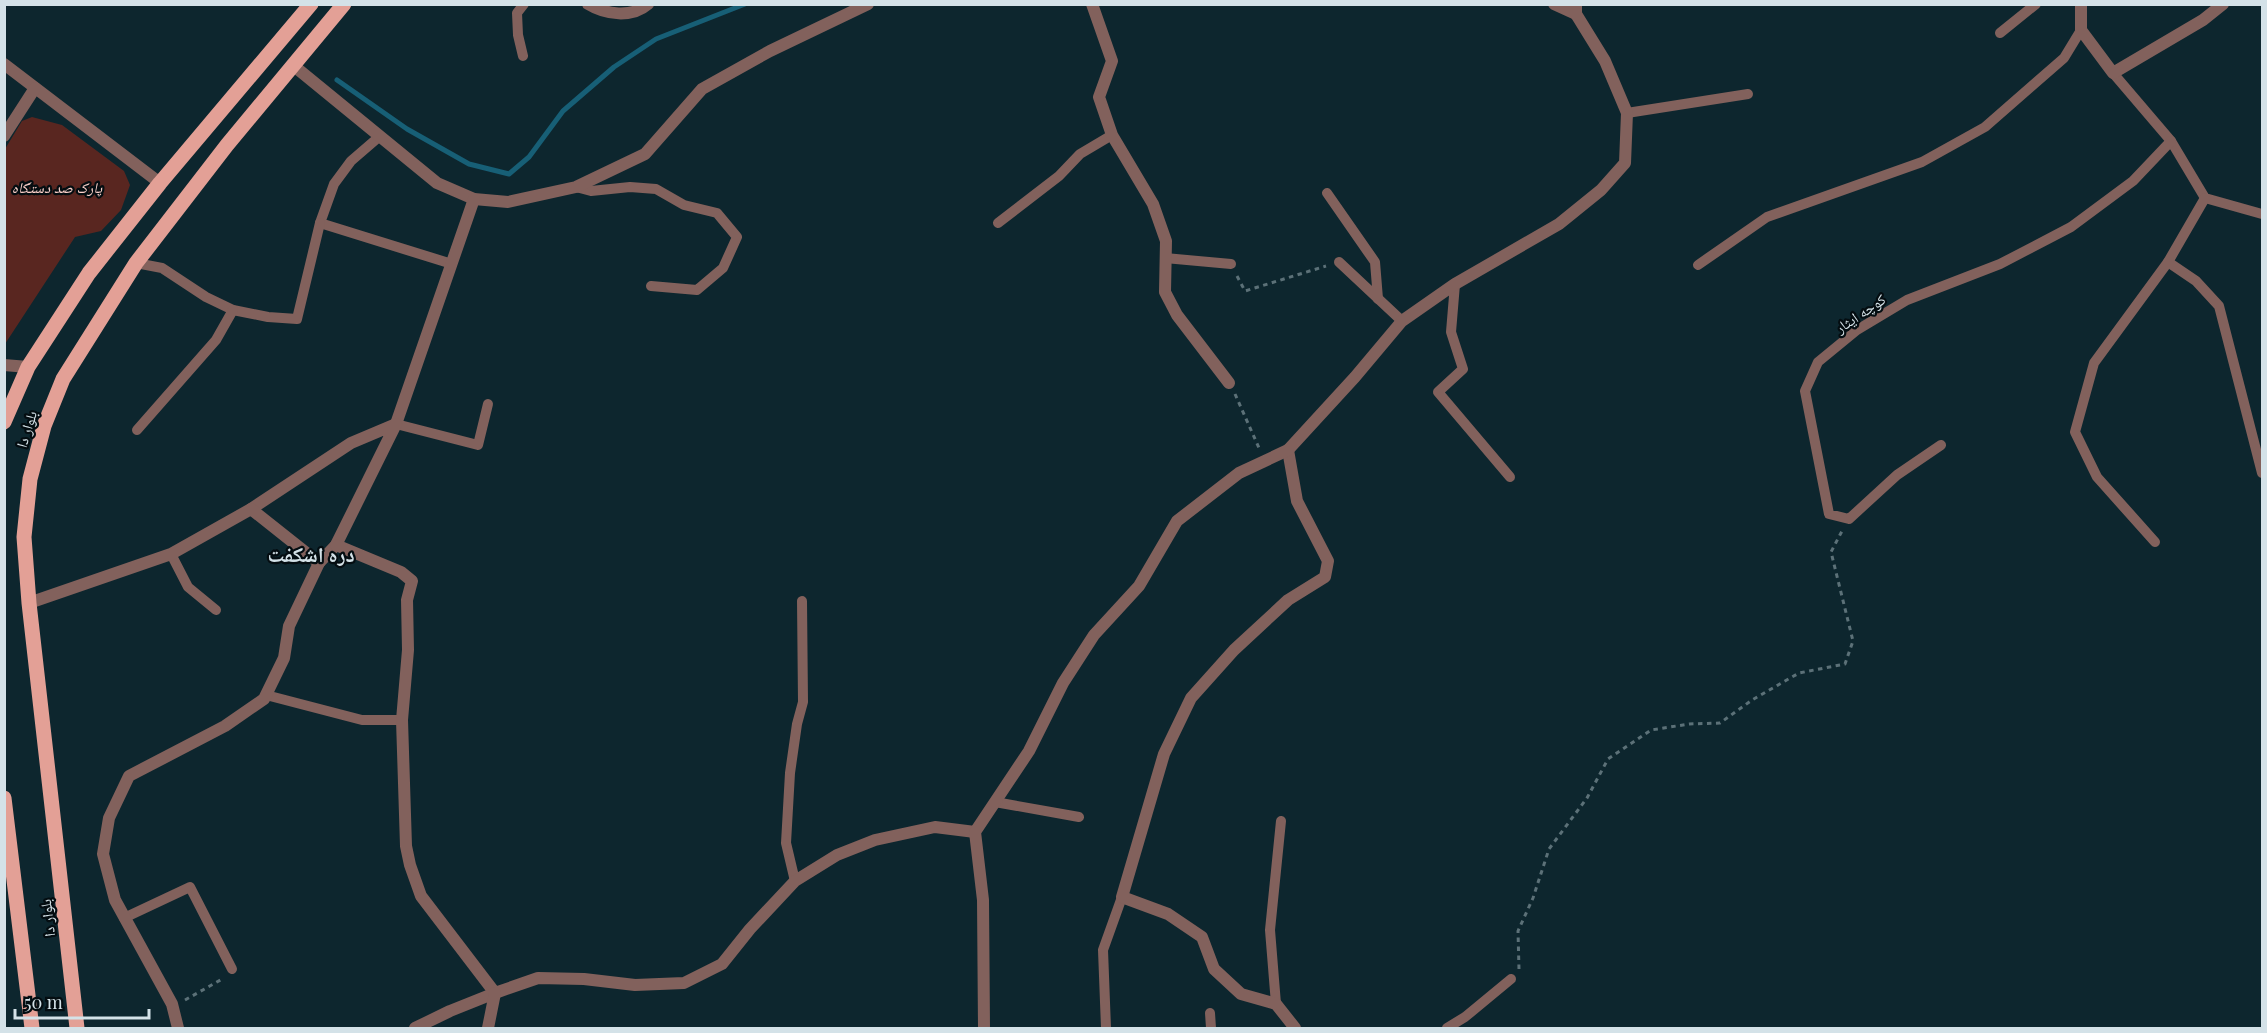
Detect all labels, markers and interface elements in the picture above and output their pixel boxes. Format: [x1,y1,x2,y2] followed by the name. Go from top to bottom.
[12,177,103,197] park label: پارک صد دستگاه
[1830,289,1889,338] street label: کوچه ایثار
[11,408,41,450] street label: بلوار دا
[267,539,355,567] district label: دره اشکفت
[35,898,59,938] street label: بلوار دا
[15,982,148,1020] scale bar
[24,990,63,1014] text: 50 m

